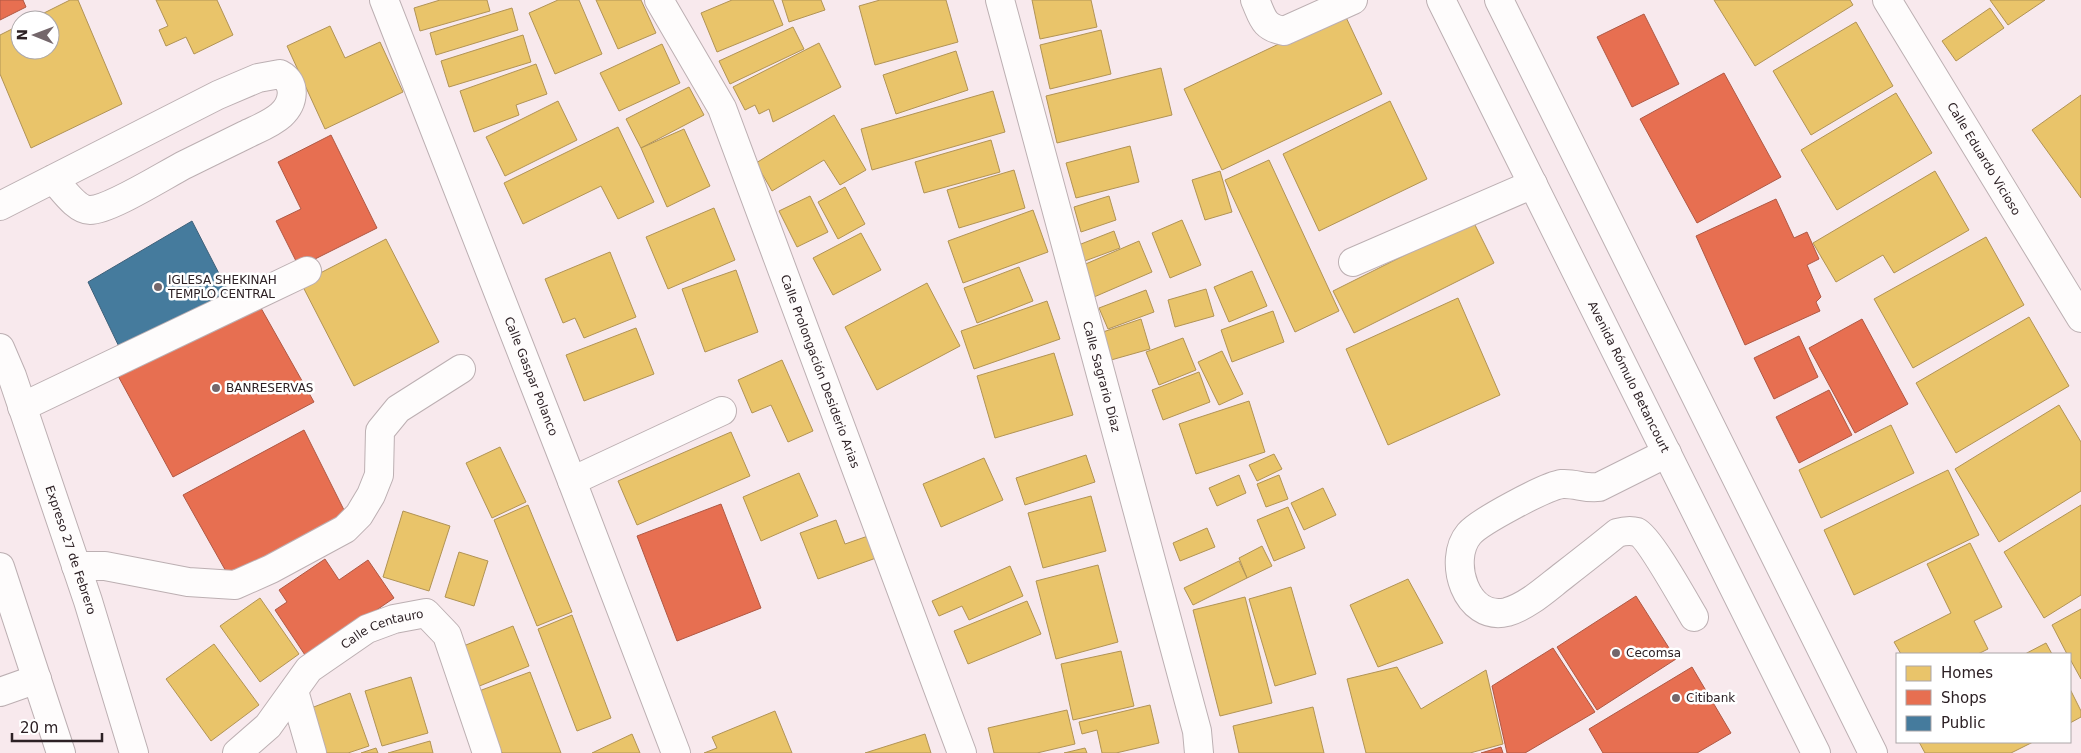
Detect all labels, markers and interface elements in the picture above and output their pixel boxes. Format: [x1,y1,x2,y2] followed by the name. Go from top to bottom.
[10,10,60,60] north arrow
[14,29,30,41] text: N
[1944,100,2024,218] street label: Calle Eduardo Vicioso
[167,273,277,301] place label: IGLESA SHEKINAH TEMPLO CENTRAL
[778,273,862,470] street label: Calle Prolongación Desiderio Arias
[152,281,164,293] marker: IGLESA SHEKINAH TEMPLO CENTRAL
[1585,299,1672,455] street label: Avenida Rómulo Betancourt
[501,315,561,438] street label: Calle Gaspar Polanco
[1080,320,1123,434] street label: Calle Sagrario Díaz
[226,381,314,395] place label: BANRESERVAS
[210,382,222,394] marker: BANRESERVAS
[42,484,99,616] street label: Expreso 27 de Febrero
[338,607,425,652] street label: Calle Centauro
[1626,646,1681,660] place label: Cecomsa
[1610,647,1622,659] marker: Cecomsa
[1896,653,2071,743] legend
[1941,664,1993,682] text: Homes
[1941,689,1987,707] text: Shops
[1686,691,1735,705] place label: Citibank
[1670,692,1682,704] marker: Citibank
[12,710,102,742] scale bar
[1941,714,1985,732] text: Public
[20,719,58,737] text: 20 m

